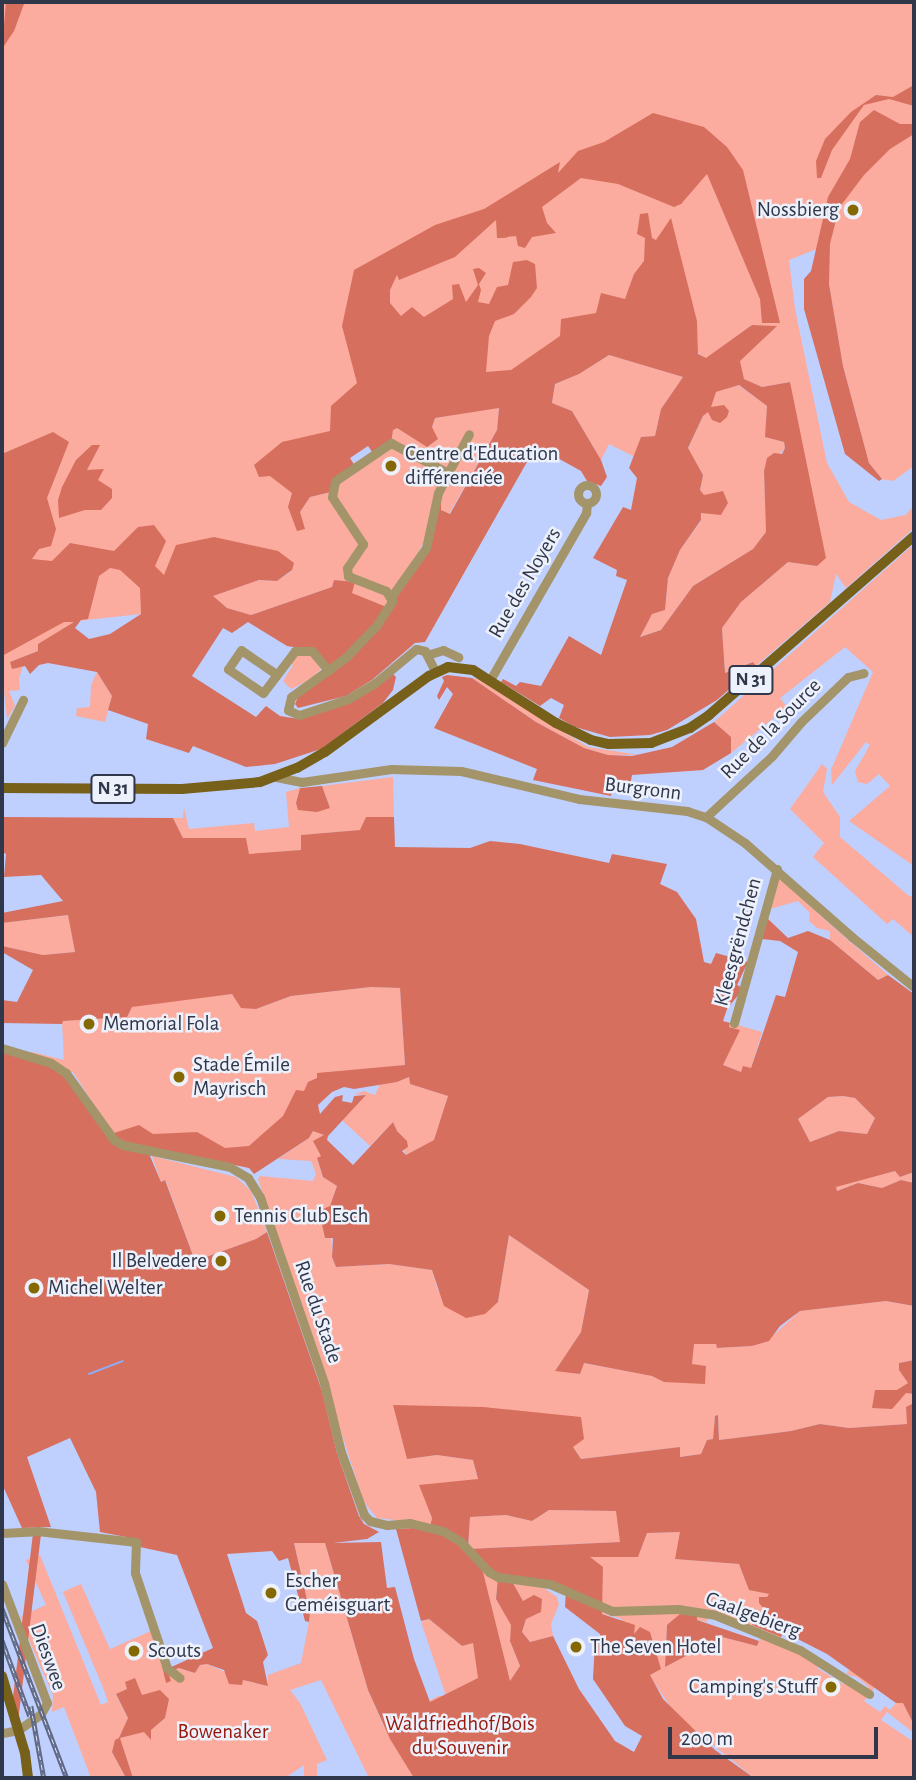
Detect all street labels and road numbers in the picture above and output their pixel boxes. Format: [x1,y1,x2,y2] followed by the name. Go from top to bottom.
[483,523,567,643] street label: Rue des Noyers
[728,664,774,695] road number: N 31
[715,673,827,785] street label: Rue de la Source
[603,772,683,806] street label: Burgronn
[90,774,136,804] road number: N 31
[709,875,767,1009] street label: Kleesgrëndchen
[289,1257,347,1367] street label: Rue du Stade
[702,1586,804,1644] street label: Gaalgebierg
[24,1620,72,1694] street label: Dieswee

